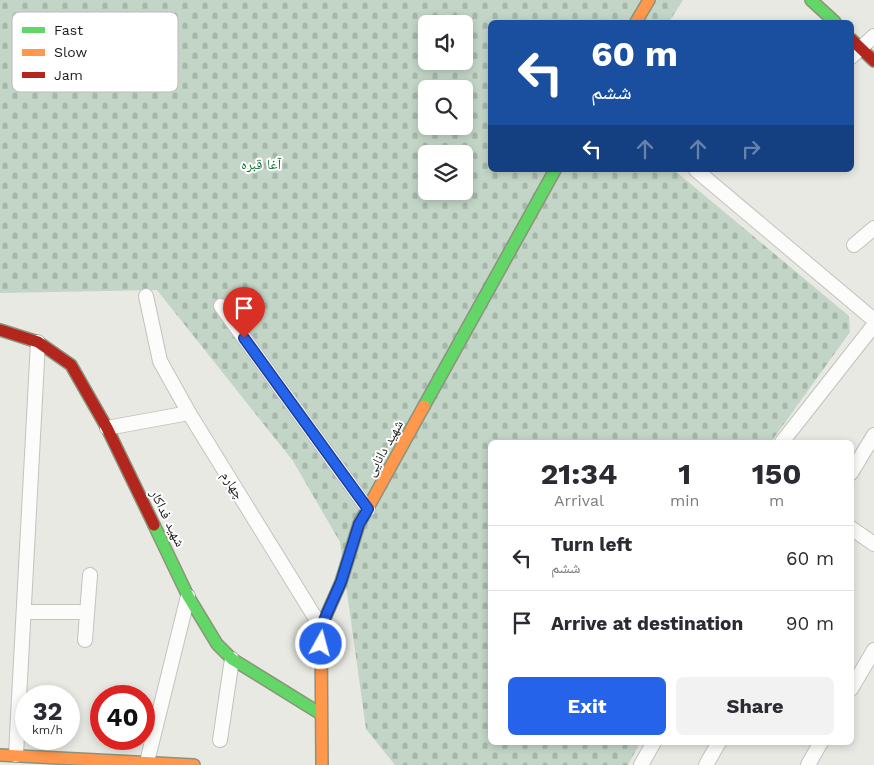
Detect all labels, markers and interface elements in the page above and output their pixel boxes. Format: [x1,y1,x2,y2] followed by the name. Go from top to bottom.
[12,12,178,92] legend
[418,15,473,200] map controls
[418,15,473,70] button: sound
[54,22,83,38] text: Fast
[591,33,678,75] text: 60 m
[508,40,573,105] icon: left
[54,44,87,60] text: Slow
[54,67,83,83] text: Jam
[591,79,632,104] text: ششم
[418,80,473,135] button: search
[578,135,606,163] icon: left
[631,135,659,163] icon: ahead
[684,135,712,163] icon: ahead
[737,135,765,163] icon: right
[418,145,473,200] button: layers
[241,156,281,173] park label: آغا قبره
[223,287,265,338] pin
[230,294,258,322] icon: arrive
[362,417,407,479] street label: شهید دانایی
[540,456,617,491] text: 21:34
[678,456,691,491] text: 1
[752,456,802,491] text: 150
[217,468,248,503] street label: چهارم
[146,486,189,550] street label: شهید فداکار
[554,491,604,510] text: Arrival
[670,491,699,510] text: min
[769,491,784,510] text: m
[551,533,632,556] text: Turn left
[508,544,536,572] icon: left
[786,547,834,570] text: 60 m
[551,558,581,577] text: ششم
[508,609,536,637] icon: arrive
[551,612,743,635] text: Arrive at destination
[786,612,834,635] text: 90 m
[294,617,346,669] position arrow
[508,677,666,735] button: Exit
[676,677,834,735] button: Share
[90,685,155,750] speed limit sign: 40
[33,697,62,726] text: 32
[32,723,63,737] text: km/h

